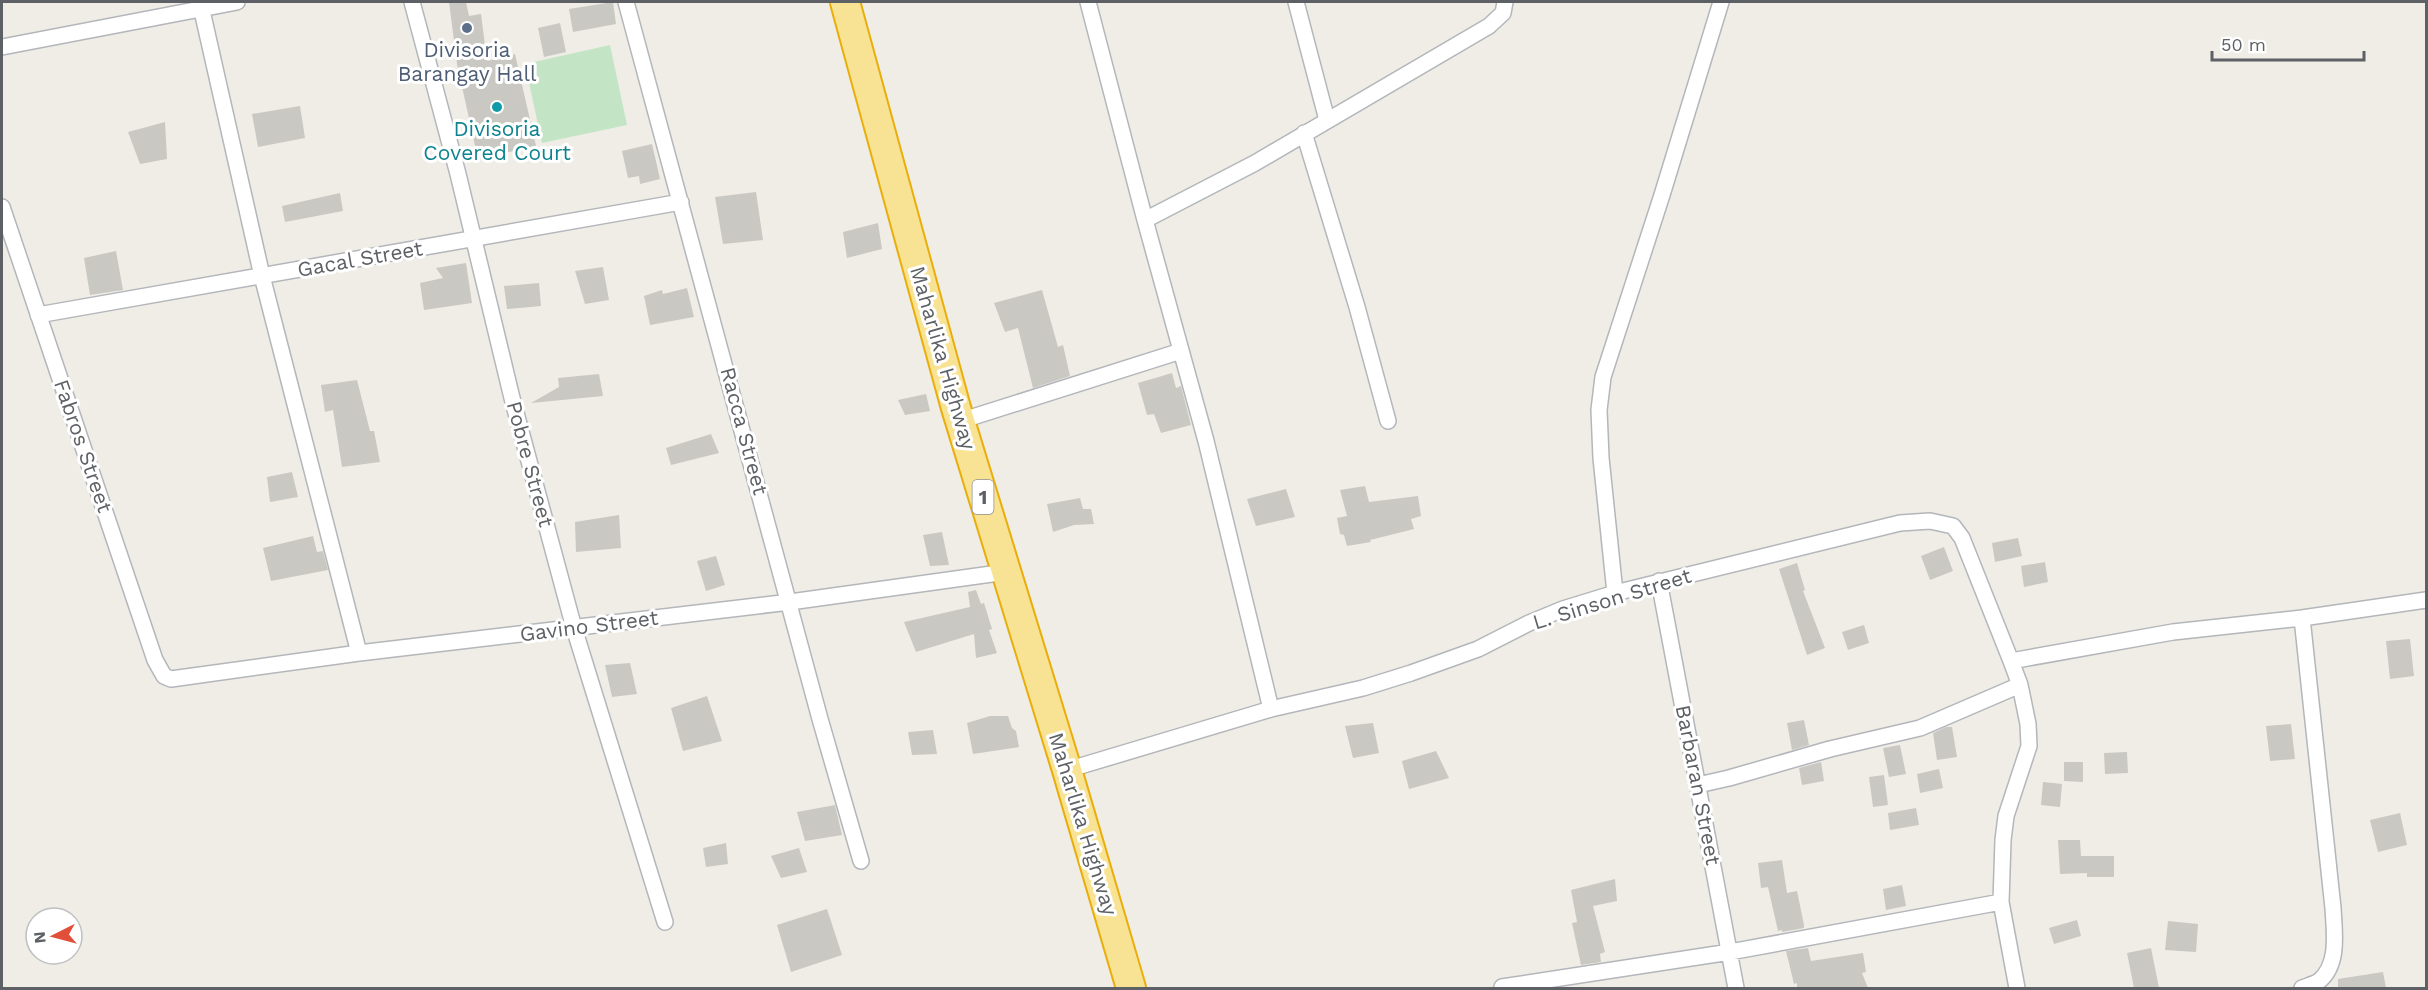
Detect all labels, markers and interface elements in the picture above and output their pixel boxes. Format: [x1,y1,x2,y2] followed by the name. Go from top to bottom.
[460,21,474,35] marker: Divisoria Barangay Hall
[2212,24,2364,62] scale bar
[2221,34,2266,55] text: 50 m
[398,37,537,86] place label: Divisoria Barangay Hall
[490,100,504,114] marker: Divisoria Covered Court
[423,116,571,165] place label: Divisoria Covered Court
[295,235,425,282] street label: Gacal Street
[905,263,982,453] street label: Maharlika Highway
[715,364,774,498] street label: Racca Street
[49,376,118,516] street label: Fabros Street
[502,398,559,530] street label: Pobre Street
[972,480,994,514] road number: 1
[1530,562,1694,634] street label: L. Sinson Street
[518,605,660,646] street label: Gavino Street
[1671,703,1726,867] street label: Barbaran Street
[1044,729,1123,918] street label: Maharlika Highway
[24,906,84,966] north arrow
[30,931,50,944] text: N

